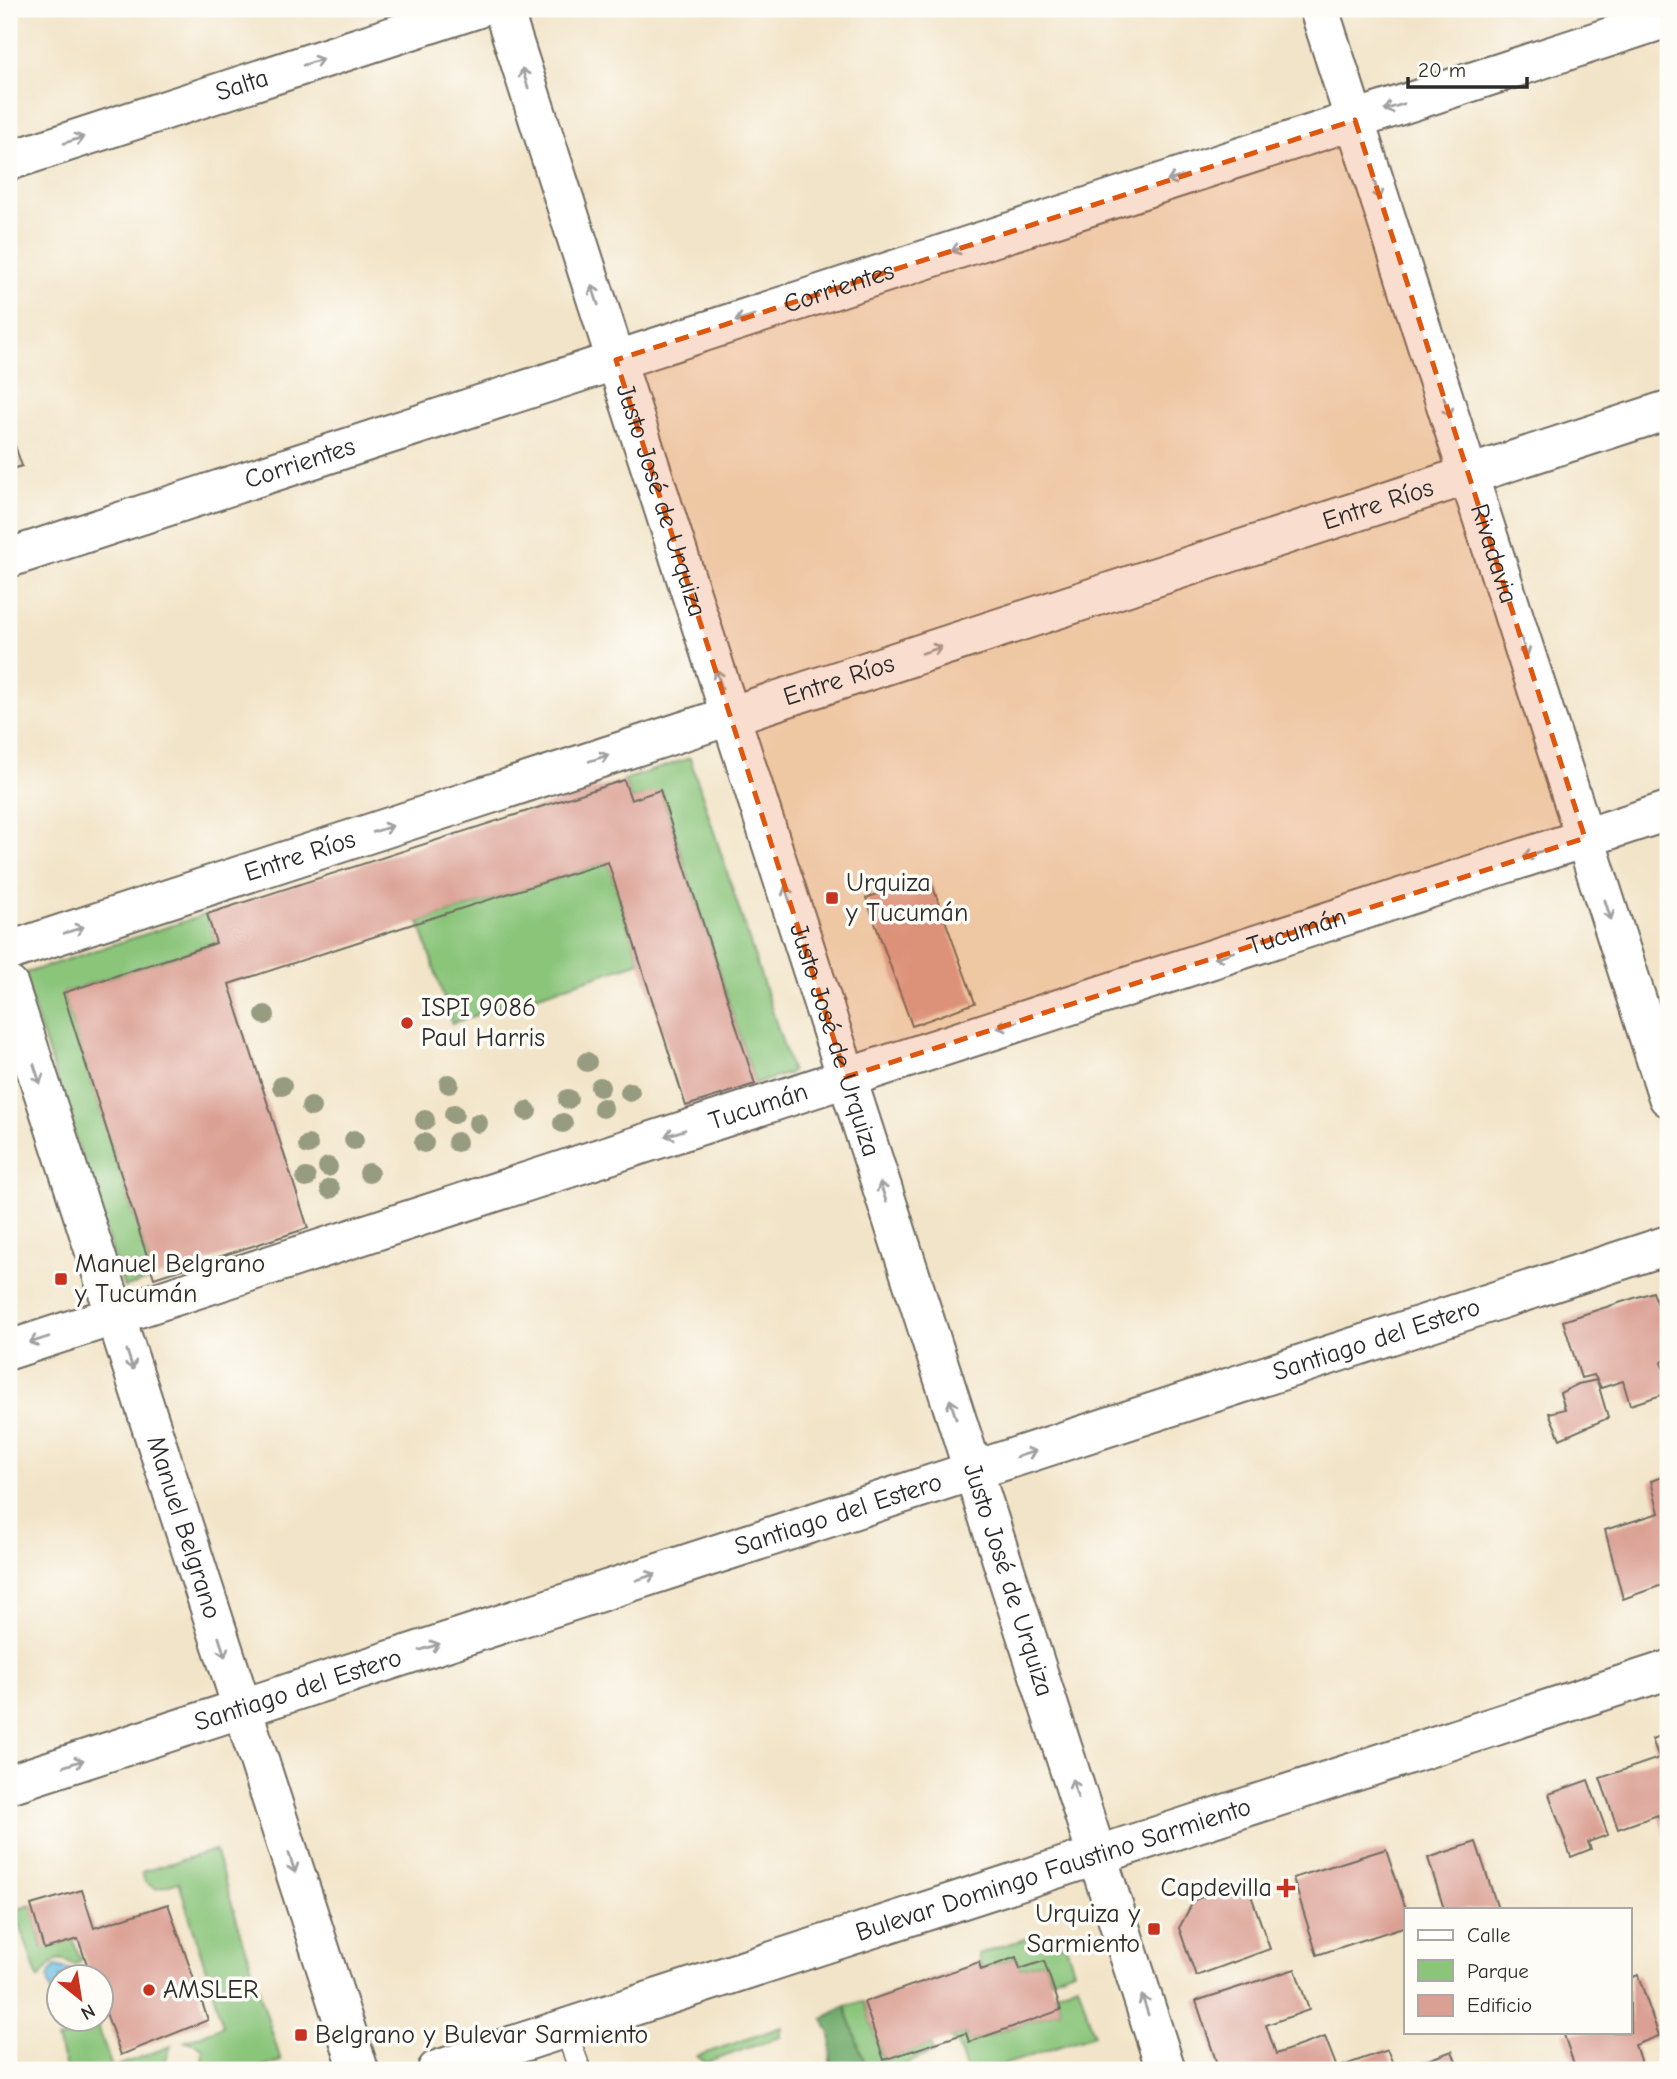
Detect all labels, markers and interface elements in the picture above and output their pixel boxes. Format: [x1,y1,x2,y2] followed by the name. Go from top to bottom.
[1408,46,1526,90] scale bar
[302,54,324,67] one-way arrow
[1418,58,1466,82] text: 20 m
[212,63,272,108] street label: Salta
[518,68,531,90] one-way arrow
[1383,102,1405,115] one-way arrow
[62,133,84,145] one-way arrow
[1167,172,1189,185] one-way arrow
[1372,179,1385,201] one-way arrow
[950,242,972,255] one-way arrow
[780,256,898,320] street label: Corrientes
[588,284,601,306] one-way arrow
[734,313,756,325] one-way arrow
[610,380,713,621] street label: Justo José de Urquiza
[1441,396,1454,418] one-way arrow
[241,431,359,495] street label: Corrientes
[1319,472,1437,537] street label: Entre Ríos
[1464,500,1524,607] street label: Rivadavia
[1518,636,1531,658] one-way arrow
[921,642,943,655] one-way arrow
[780,648,898,712] street label: Entre Ríos
[711,668,724,690] one-way arrow
[588,751,610,763] one-way arrow
[372,822,394,835] one-way arrow
[241,824,359,888] street label: Entre Ríos
[1523,849,1545,862] one-way arrow
[845,868,968,928] place label: Urquiza y Tucumán
[781,885,793,907] one-way arrow
[824,890,840,906] marker: Urquiza y Tucumán
[1603,899,1615,921] one-way arrow
[1244,902,1350,962] street label: Tucumán
[783,920,886,1160] street label: Justo José de Urquiza
[62,923,84,935] one-way arrow
[1213,950,1235,962] one-way arrow
[421,993,545,1053] place label: ISPI 9086 Paul Harris
[399,1015,415,1031] marker: ISPI 9086 Paul Harris
[997,1020,1019,1032] one-way arrow
[32,1063,45,1085] one-way arrow
[705,1076,812,1137] street label: Tucumán
[664,1128,686,1140] one-way arrow
[876,1182,889,1204] one-way arrow
[74,1249,265,1309] place label: Manuel Belgrano y Tucumán
[53,1271,69,1287] marker: Manuel Belgrano y Tucumán
[1269,1292,1484,1387] street label: Santiago del Estero
[28,1335,50,1347] one-way arrow
[125,1349,137,1371] one-way arrow
[946,1398,959,1420] one-way arrow
[140,1432,227,1623] street label: Manuel Belgrano
[1014,1446,1036,1459] one-way arrow
[957,1459,1060,1700] street label: Justo José de Urquiza
[731,1467,946,1562] street label: Santiago del Estero
[635,1570,657,1582] one-way arrow
[217,1636,230,1658] one-way arrow
[418,1640,440,1652] one-way arrow
[191,1642,406,1738] street label: Santiago del Estero
[62,1755,84,1768] one-way arrow
[1068,1778,1081,1800] one-way arrow
[852,1792,1255,1948] street label: Bulevar Domingo Faustino Sarmiento
[287,1852,300,1874] one-way arrow
[1160,1873,1272,1903] place label: Capdevilla
[1278,1880,1294,1896] marker: Capdevilla
[1027,1899,1140,1959] place label: Urquiza y Sarmiento
[1404,1908,1632,2034] legend
[1146,1921,1162,1937] marker: Urquiza y Sarmiento
[1467,1923,1510,1947] text: Calle
[1467,1959,1529,1983] text: Parque
[46,1964,116,2034] north arrow
[163,1975,258,2005] place label: AMSLER
[141,1982,157,1998] marker: AMSLER
[1467,1993,1532,2017] text: Edificio
[1138,1995,1150,2017] one-way arrow
[77,1999,99,2024] text: N
[315,2020,648,2050] place label: Belgrano y Bulevar Sarmiento
[293,2027,309,2043] marker: Belgrano y Bulevar Sarmiento

